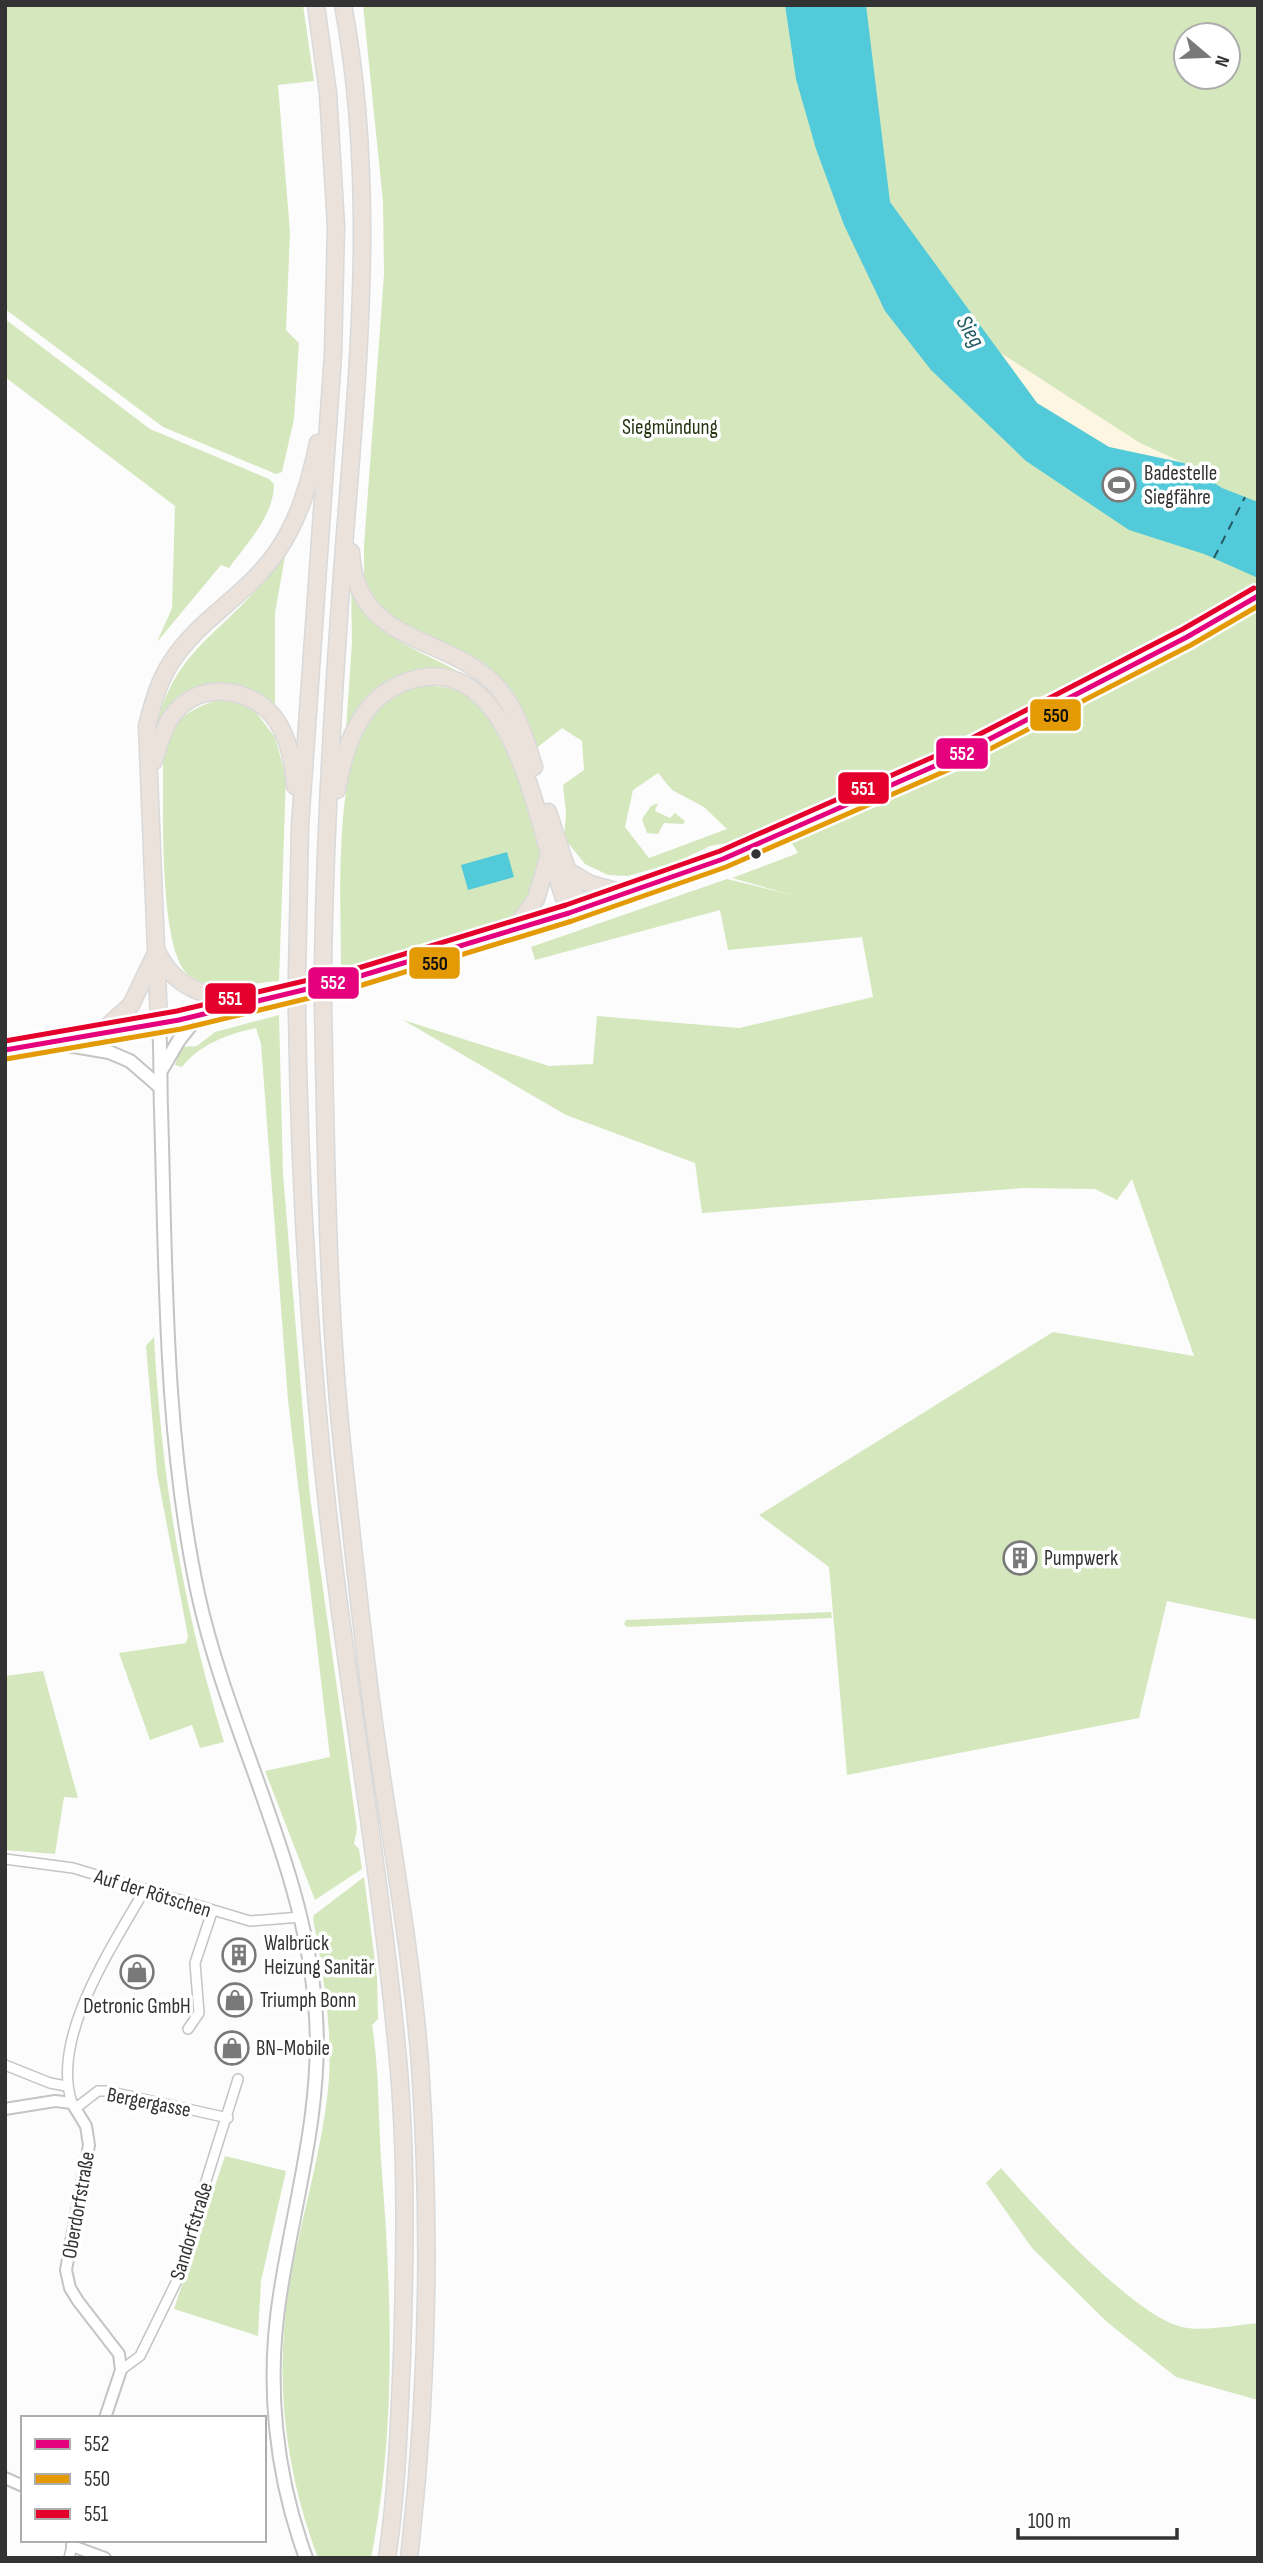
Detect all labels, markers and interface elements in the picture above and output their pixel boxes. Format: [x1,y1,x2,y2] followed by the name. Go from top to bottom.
[1172,21,1242,91] north arrow
[1209,53,1234,70] text: N
[950,311,991,353] water label: Sieg
[622,415,718,440] park label: Siegmündung
[1144,461,1217,510] place label: Badestelle Siegfähre
[1100,466,1138,504] sports icon: Badestelle Siegfähre
[1029,698,1082,732] line badge: 550
[1043,705,1069,728] text: 550
[935,737,989,770] line badge: 552
[949,743,975,766] text: 552
[837,771,890,805] line badge: 551
[851,778,876,801] text: 551
[749,847,763,861] unlabelled marker
[408,946,461,980] line badge: 550
[422,953,448,976] text: 550
[307,966,360,1000] line badge: 552
[320,972,346,995] text: 552
[204,982,257,1015] line badge: 551
[218,988,243,1011] text: 551
[1001,1539,1039,1577] building icon: Pumpwerk
[1044,1546,1118,1571] place label: Pumpwerk
[91,1864,214,1923] street label: Auf der Rötschen
[264,1931,374,1980] place label: Walbrück Heizung Sanitär
[220,1936,258,1974] building icon: Walbrück Heizung Sanitär
[118,1953,156,1991] shop icon: Detronic GmbH
[216,1981,254,2019] shop icon: Triumph Bonn
[260,1988,356,2013] place label: Triumph Bonn
[83,1994,191,2019] place label: Detronic GmbH
[213,2029,251,2067] shop icon: BN-Mobile
[256,2036,330,2061] place label: BN-Mobile
[105,2082,193,2123] street label: Bergergasse
[57,2150,100,2260] street label: Oberdorfstraße
[165,2179,218,2283] street label: Sandorfstraße
[21,2416,266,2542] legend
[84,2432,110,2457] text: 552
[84,2467,110,2492] text: 550
[1018,2496,1177,2540] scale bar
[84,2502,109,2527] text: 551
[1028,2509,1071,2534] text: 100 m

